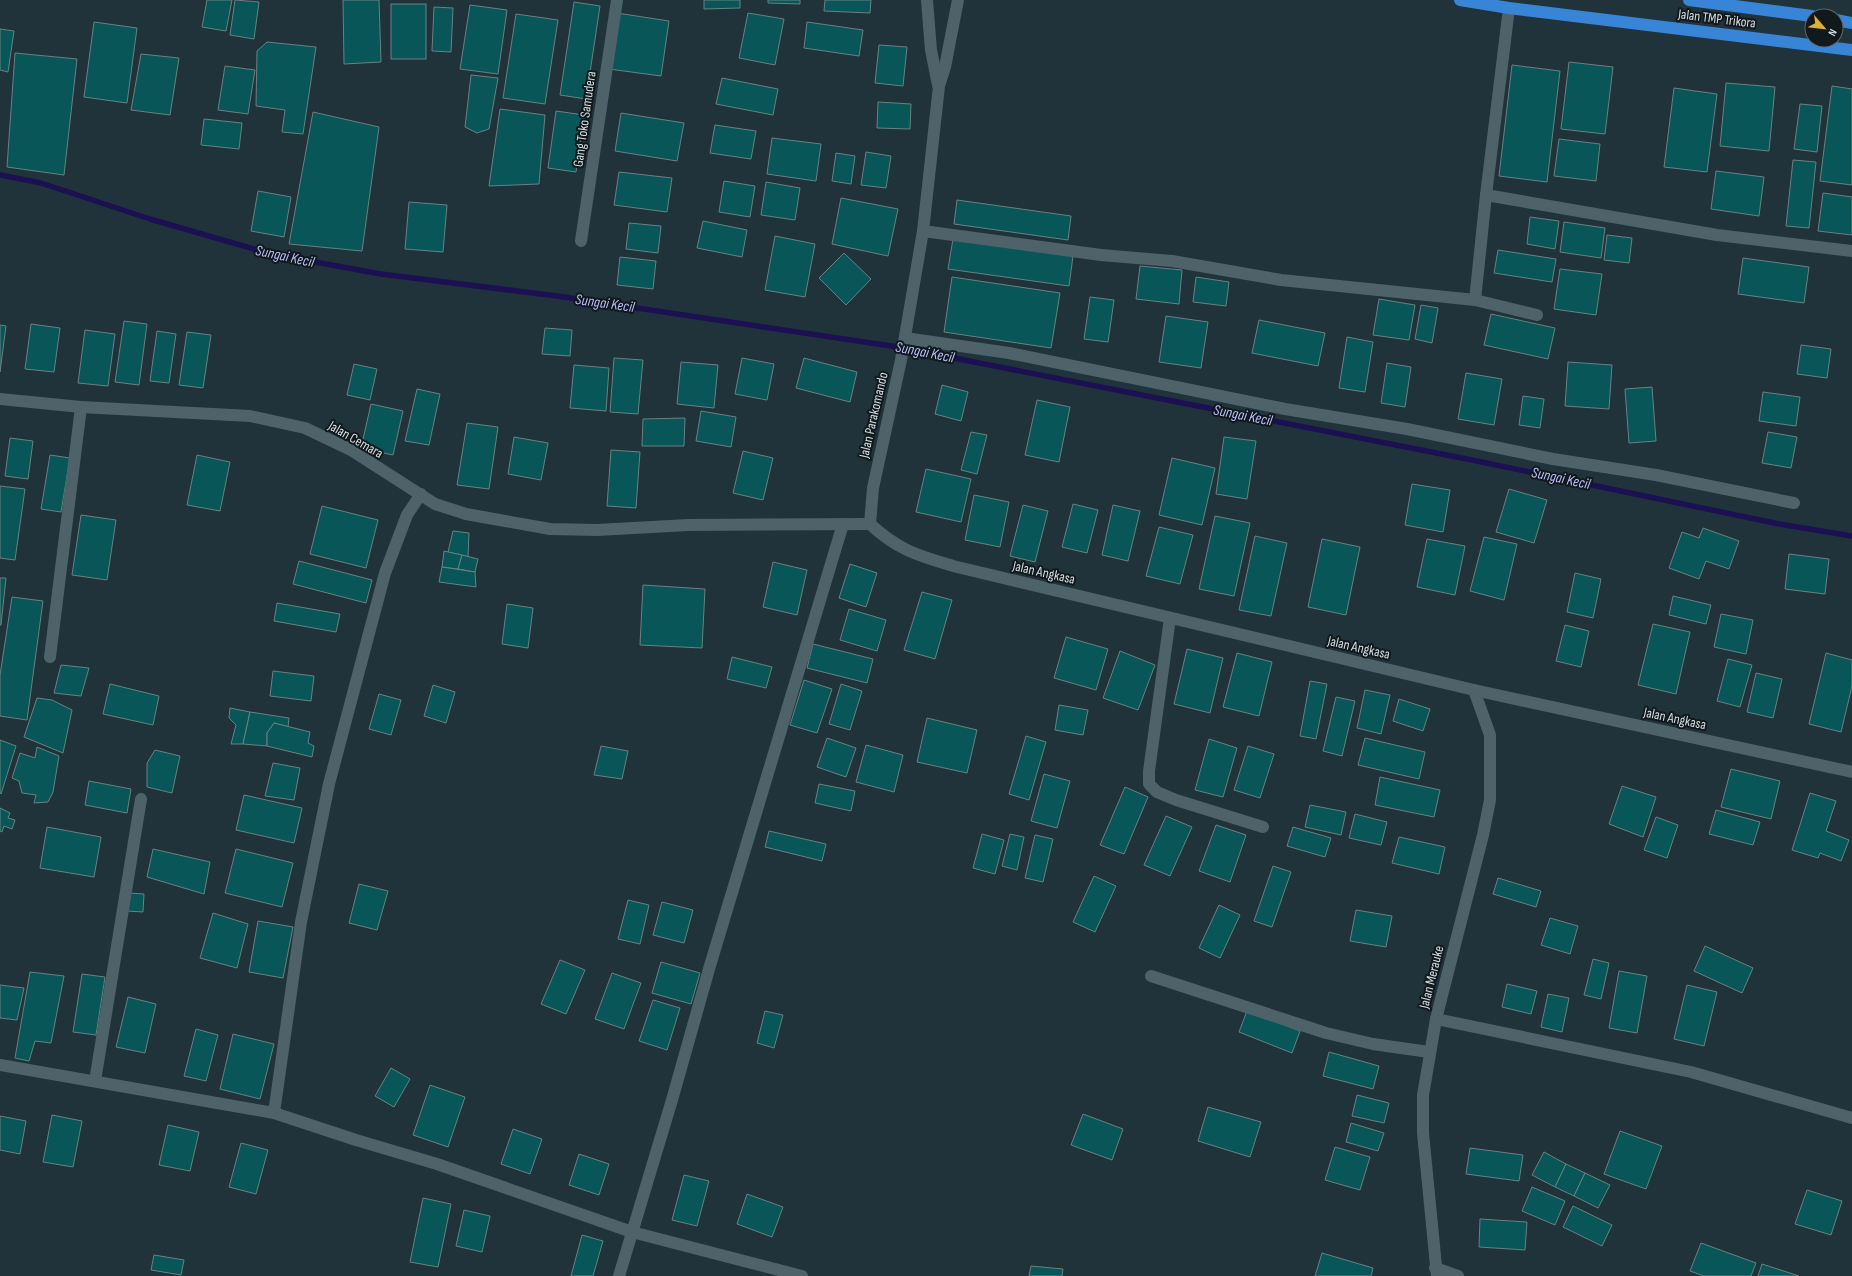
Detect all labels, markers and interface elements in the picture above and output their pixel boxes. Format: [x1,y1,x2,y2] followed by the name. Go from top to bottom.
[1676,5,1757,32] street label: Jalan TMP Trikora
[1804,8,1844,48] north arrow
[1825,27,1840,38] text: N
[569,70,600,168] street label: Gang Toko Samudera
[254,241,317,272] water label: Sungai Kecil
[574,290,637,317] water label: Sungai Kecil
[894,337,957,368] water label: Sungai Kecil
[855,370,892,461] street label: Jalan Parakomando
[1212,400,1275,431] water label: Sungai Kecil
[325,416,386,462] street label: Jalan Cemara
[1530,463,1593,494] water label: Sungai Kecil
[1010,557,1077,588] street label: Jalan Angkasa
[1325,632,1392,663] street label: Jalan Angkasa
[1641,703,1708,733] street label: Jalan Angkasa
[1415,944,1448,1011] street label: Jalan Merauke

